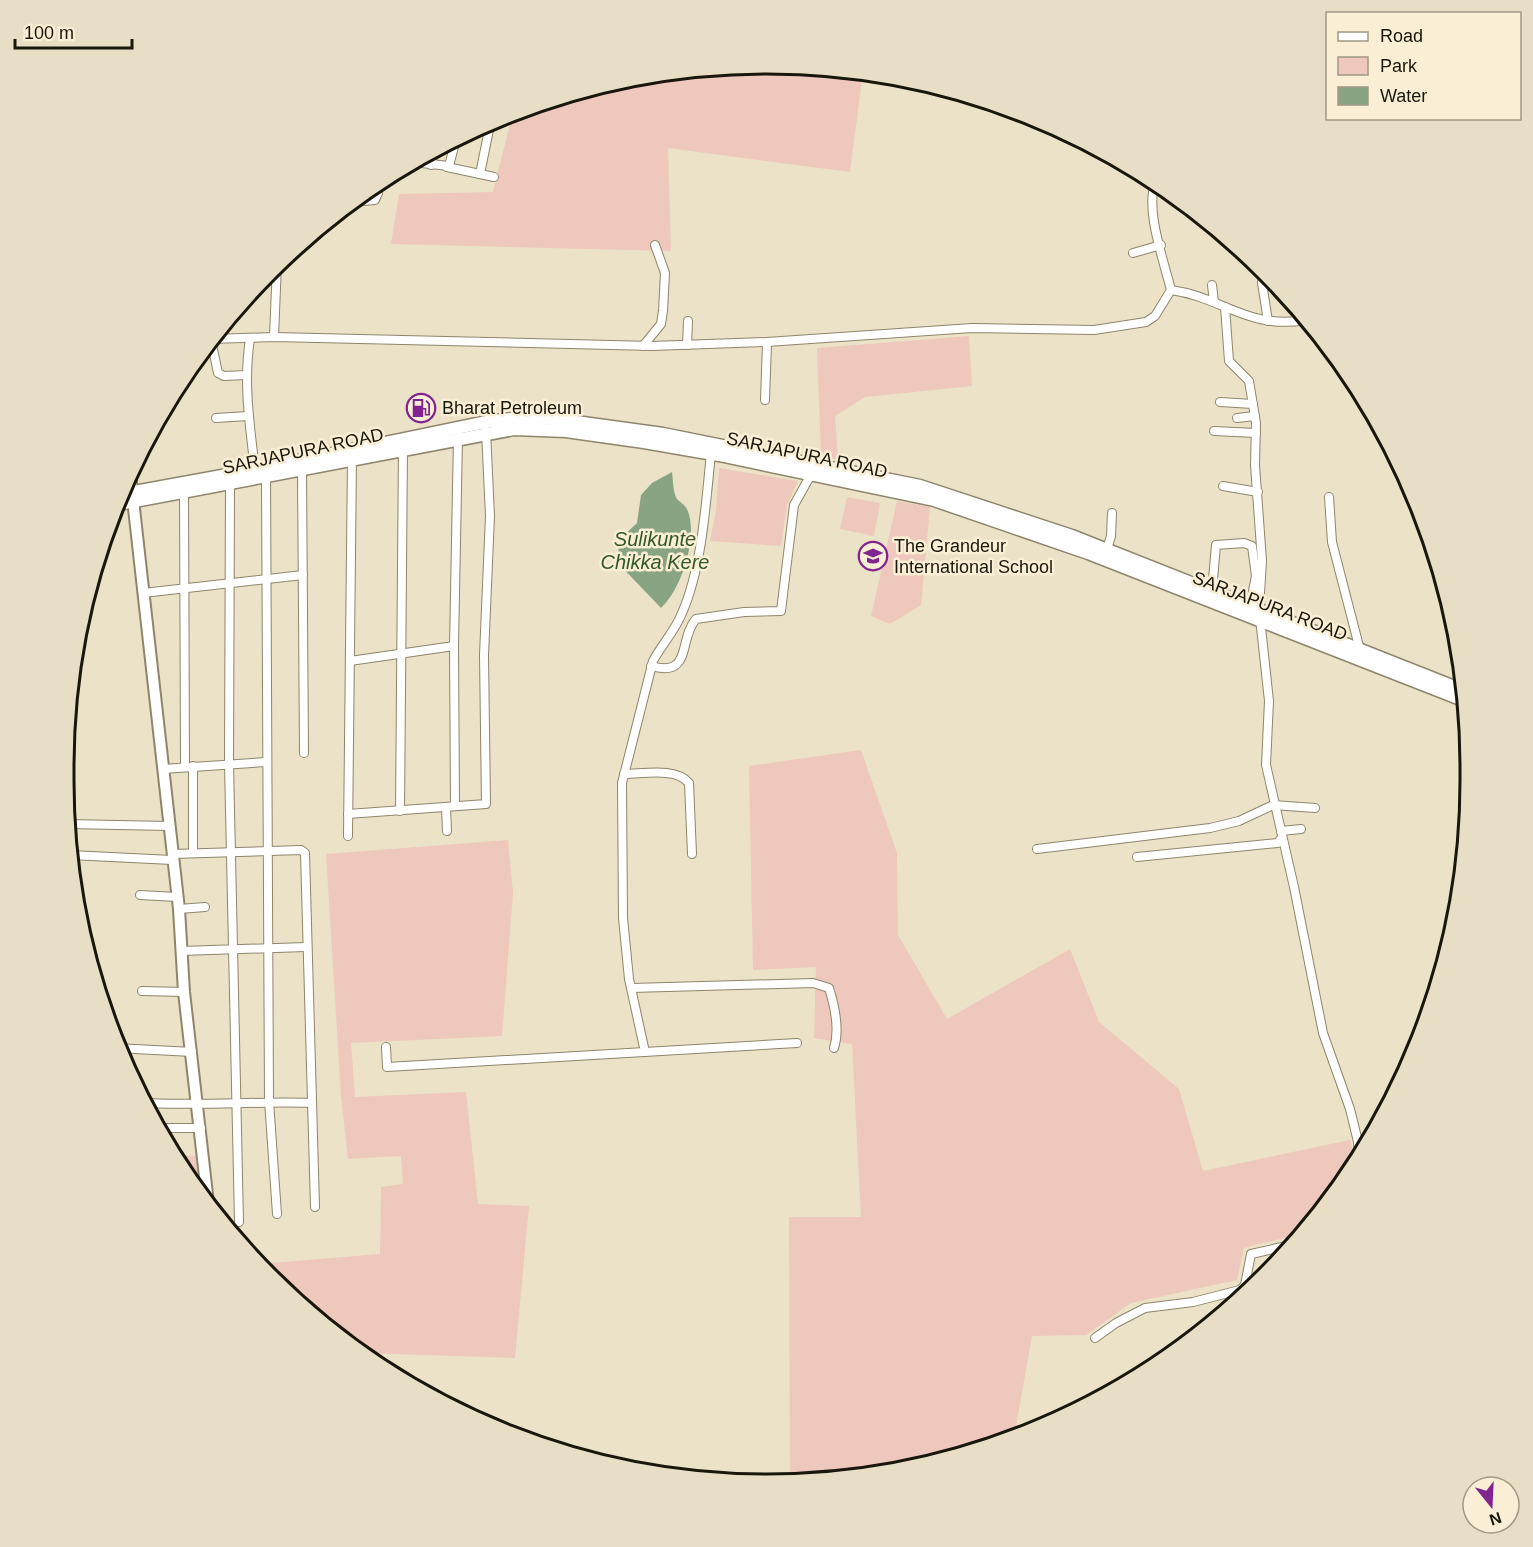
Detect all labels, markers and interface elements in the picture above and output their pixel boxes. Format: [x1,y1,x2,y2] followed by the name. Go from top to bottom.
[15,12,132,50] scale bar
[1326,12,1521,120] legend
[24,23,74,43] text: 100 m
[1380,26,1423,46] text: Road
[1380,56,1418,76] text: Park
[1380,86,1427,106] text: Water
[405,392,437,424] fuel station icon: Bharat Petroleum
[442,398,582,418] place label: Bharat Petroleum
[221,424,385,478] street label: SARJAPURA ROAD
[725,428,889,482] street label: SARJAPURA ROAD
[601,528,709,573] water label: Sulikunte Chikka Kere
[894,536,1053,577] place label: The Grandeur International School
[857,540,889,572] school or university icon: The Grandeur International School
[1190,567,1350,645] street label: SARJAPURA ROAD
[1461,1475,1521,1535] north arrow
[1487,1509,1504,1529] text: N

